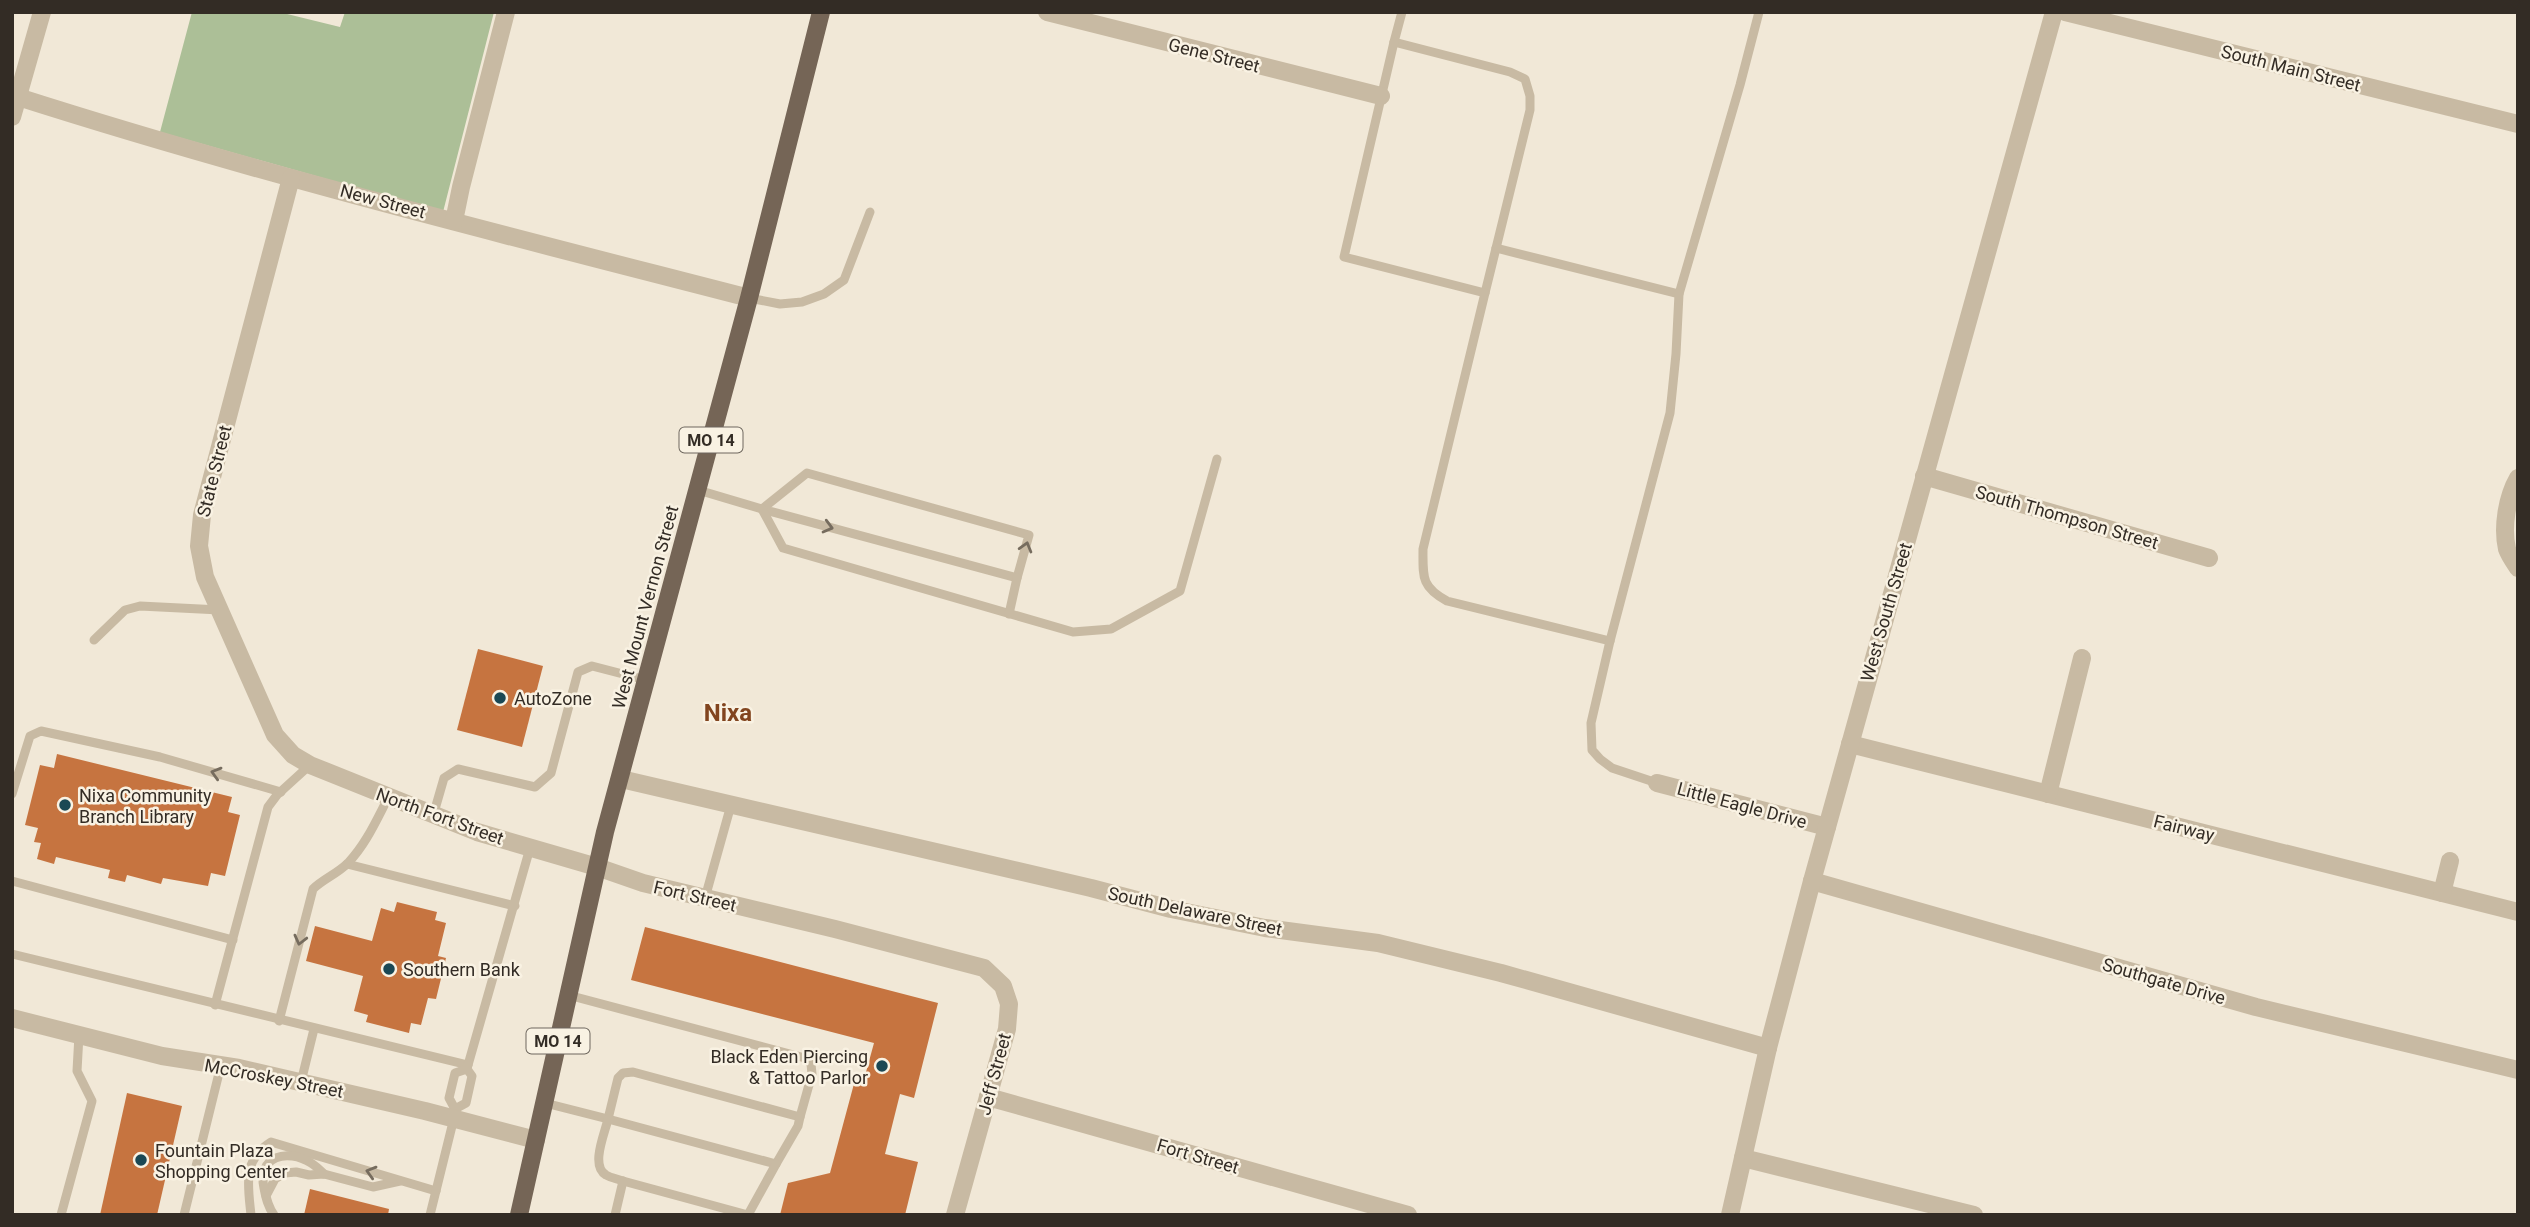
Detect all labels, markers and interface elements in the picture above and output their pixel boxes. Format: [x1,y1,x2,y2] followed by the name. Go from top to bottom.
[1166,34,1262,76] street label: Gene Street
[2219,41,2363,96] street label: South Main Street
[338,179,428,223] street label: New Street
[192,423,236,519] street label: State Street
[680,428,742,452] road number: MO 14
[1973,481,2161,553] street label: South Thompson Street
[608,503,682,711] street label: West Mount Vernon Street
[822,519,834,533] one-way arrow
[1856,540,1916,684] street label: West South Street
[1018,541,1032,553] one-way arrow
[514,688,592,709] place label: AutoZone
[492,690,508,706] marker: AutoZone
[704,699,752,727] district label: Nixa
[210,767,222,781] one-way arrow
[1675,778,1809,832] street label: Little Eagle Drive
[373,783,507,849] street label: North Fort Street
[79,785,212,827] place label: Nixa Community Branch Library
[57,797,73,813] marker: Nixa Community Branch Library
[2151,810,2217,846] street label: Fairway
[652,876,739,916] street label: Fort Street
[1106,882,1284,940] street label: South Delaware Street
[294,934,308,946] one-way arrow
[2100,953,2228,1009] street label: Southgate Drive
[403,959,521,980] place label: Southern Bank
[381,961,397,977] marker: Southern Bank
[526,1028,590,1054] road number: MO 14
[973,1031,1015,1117] street label: Jeff Street
[710,1046,868,1088] place label: Black Eden Piercing & Tattoo Parlor
[203,1054,345,1102] street label: McCroskey Street
[874,1058,890,1074] marker: Black Eden Piercing & Tattoo Parlor
[1155,1134,1242,1178] street label: Fort Street
[155,1140,288,1182] place label: Fountain Plaza Shopping Center
[133,1152,149,1168] marker: Fountain Plaza Shopping Center
[365,1165,377,1180] one-way arrow

